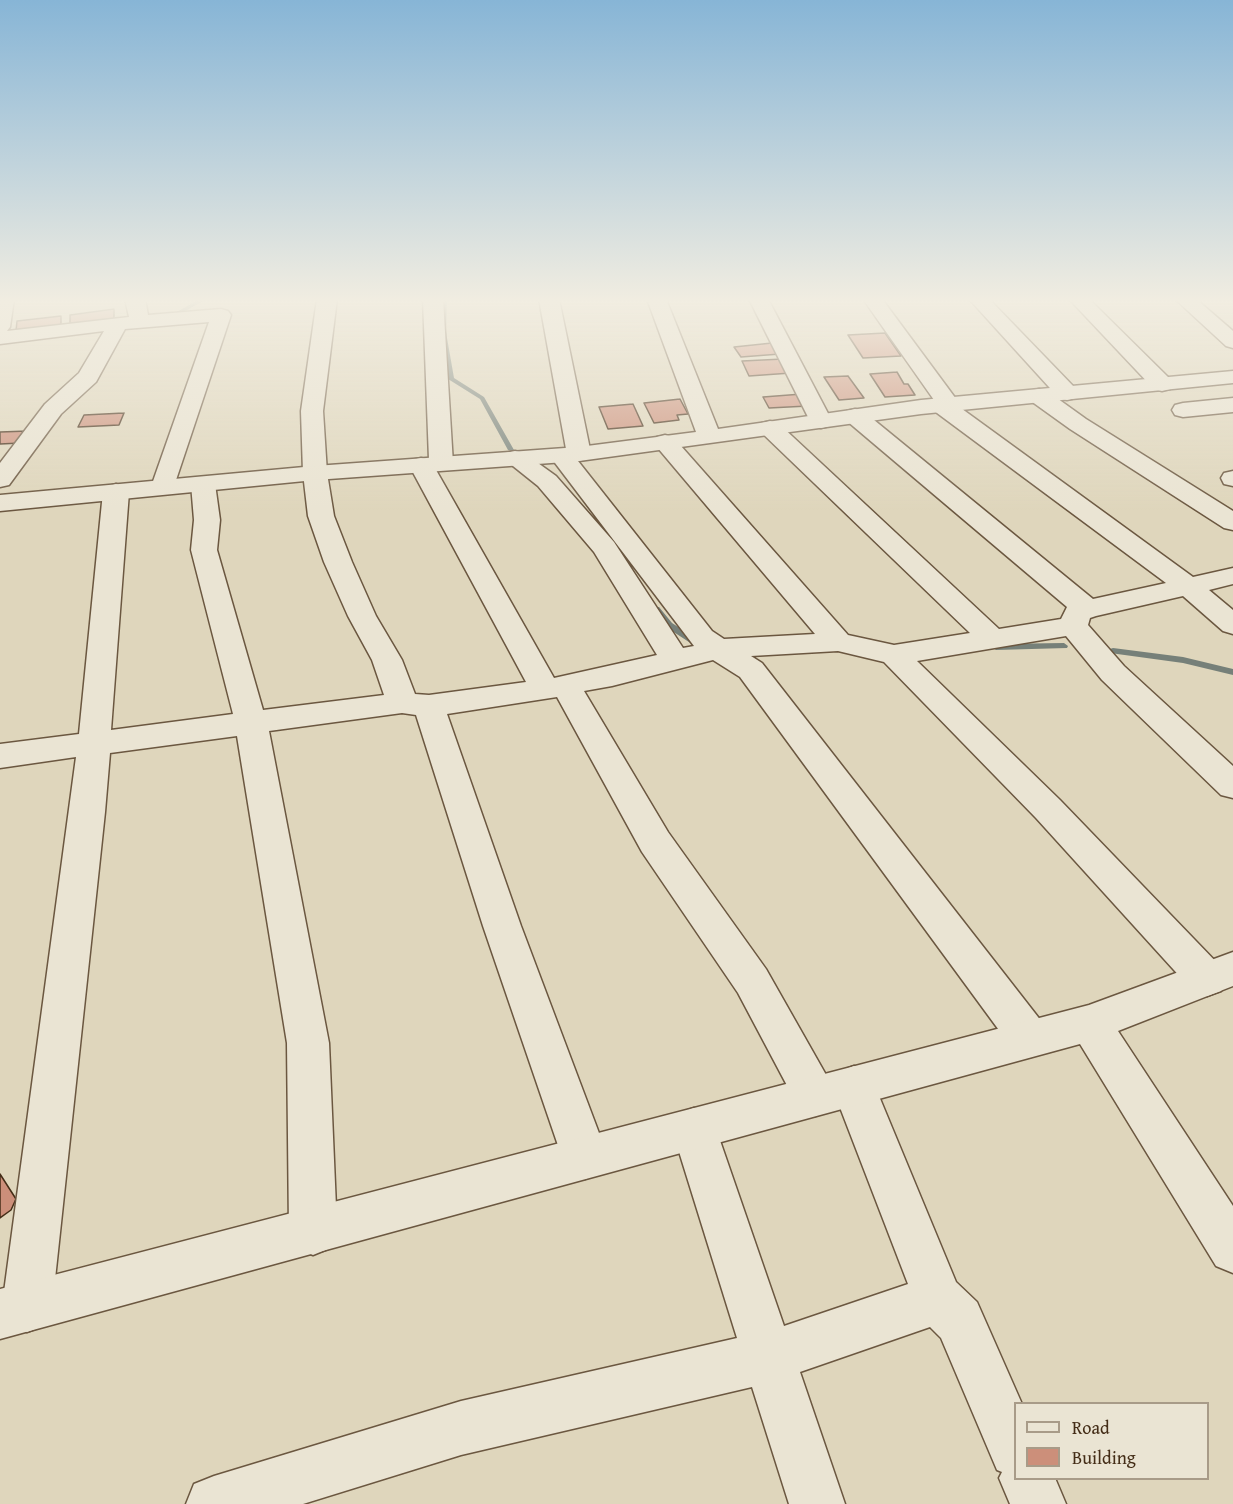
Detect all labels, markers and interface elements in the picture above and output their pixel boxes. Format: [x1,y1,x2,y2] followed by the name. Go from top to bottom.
[1014,1402,1209,1480] legend
[1072,1414,1110,1441] text: Road
[1072,1444,1136,1471] text: Building

